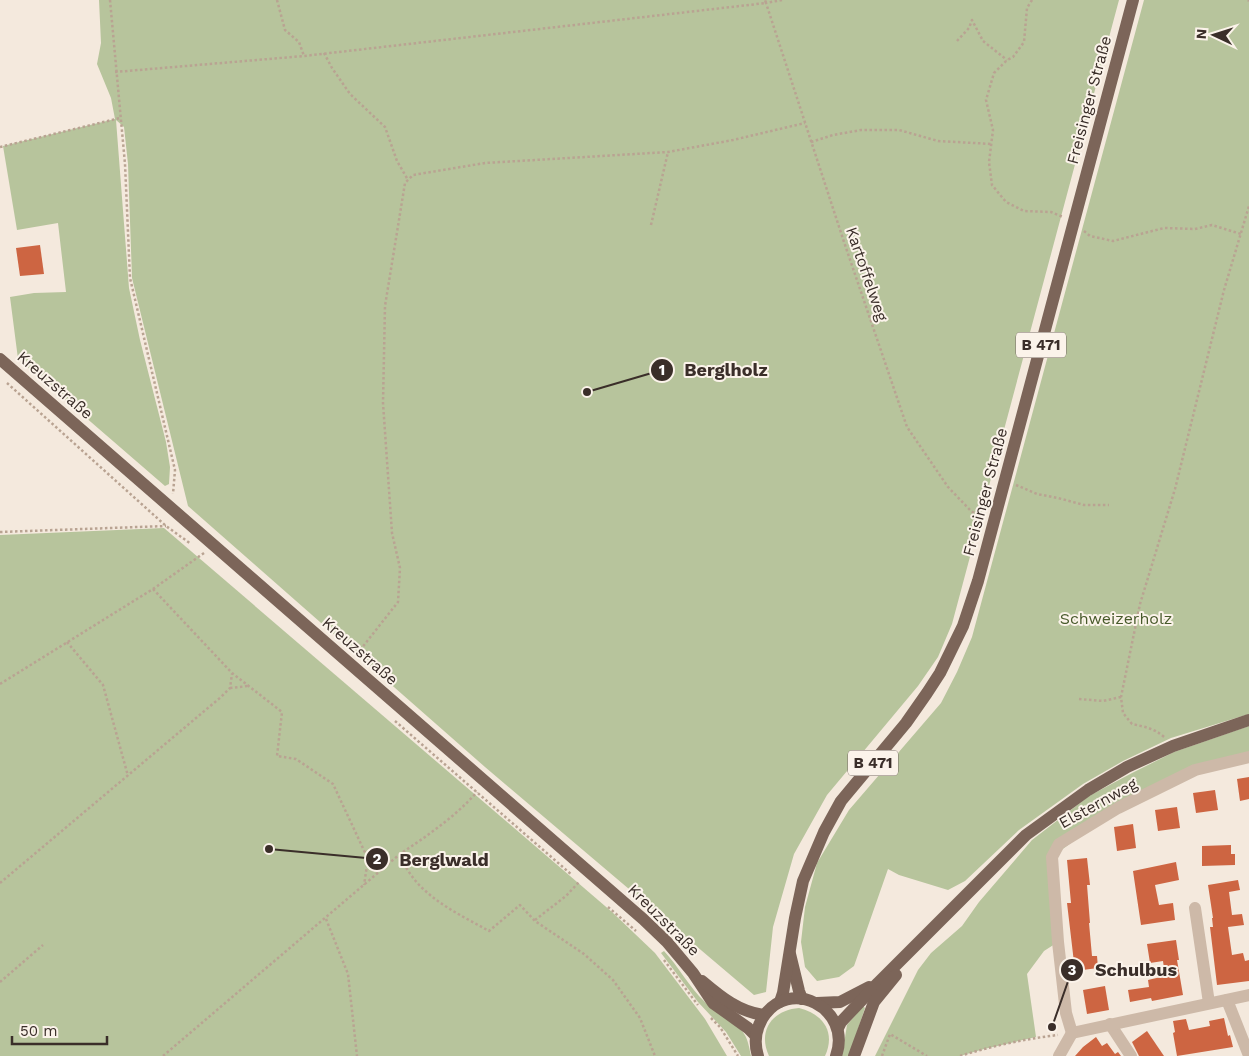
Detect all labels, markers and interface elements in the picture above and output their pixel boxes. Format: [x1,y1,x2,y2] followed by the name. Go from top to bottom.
[1189,10,1239,60] north arrow
[1193,28,1209,40] text: N
[1063,34,1115,166] street label: Freisinger Straße
[842,224,892,324] street label: Kartoffelweg
[1016,332,1066,358] road number: B 471
[13,347,97,423] street label: Kreuzstraße
[650,353,778,386] callout: Berglholz
[684,359,768,380] text: Berglholz
[659,361,665,379] text: 1
[959,426,1011,558] street label: Freisinger Straße
[1060,609,1172,628] park label: Schweizerholz
[318,613,402,689] street label: Kreuzstraße
[848,750,898,776] road number: B 471
[1056,773,1141,832] street label: Elsternweg
[364,843,499,876] callout: Berglwald
[399,849,489,870] text: Berglwald
[373,850,382,868] text: 2
[624,880,704,960] street label: Kreuzstraße
[1060,953,1187,986] callout: Schulbus
[1095,959,1177,980] text: Schulbus
[1068,961,1077,979] text: 3
[12,1014,108,1046] scale bar
[20,1022,57,1040] text: 50 m

